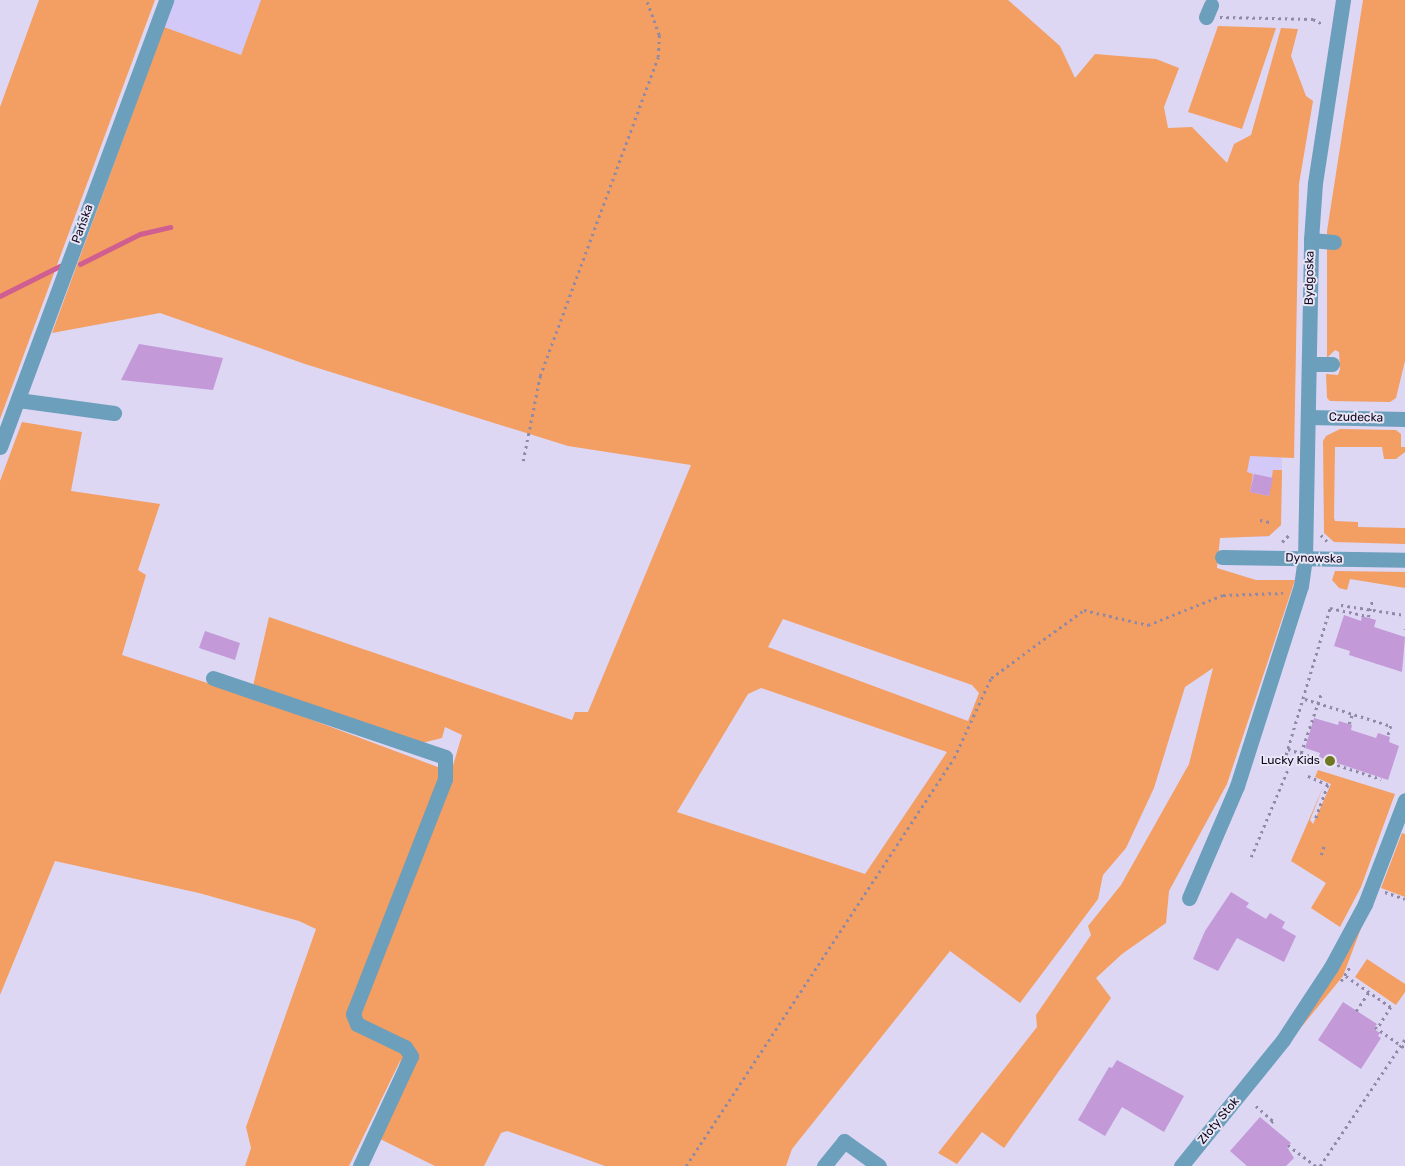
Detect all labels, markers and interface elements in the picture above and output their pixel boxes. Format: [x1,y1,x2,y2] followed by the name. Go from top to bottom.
[69,203,97,245] street label: Pańska
[1302,251,1318,305] street label: Bydgoska
[1329,410,1383,426] street label: Czudecka
[1285,551,1343,567] street label: Dynowska
[1260,754,1320,768] place label: Lucky Kids
[1324,755,1336,767] marker: Lucky Kids
[1195,1095,1243,1147] street label: Złoty Stok

